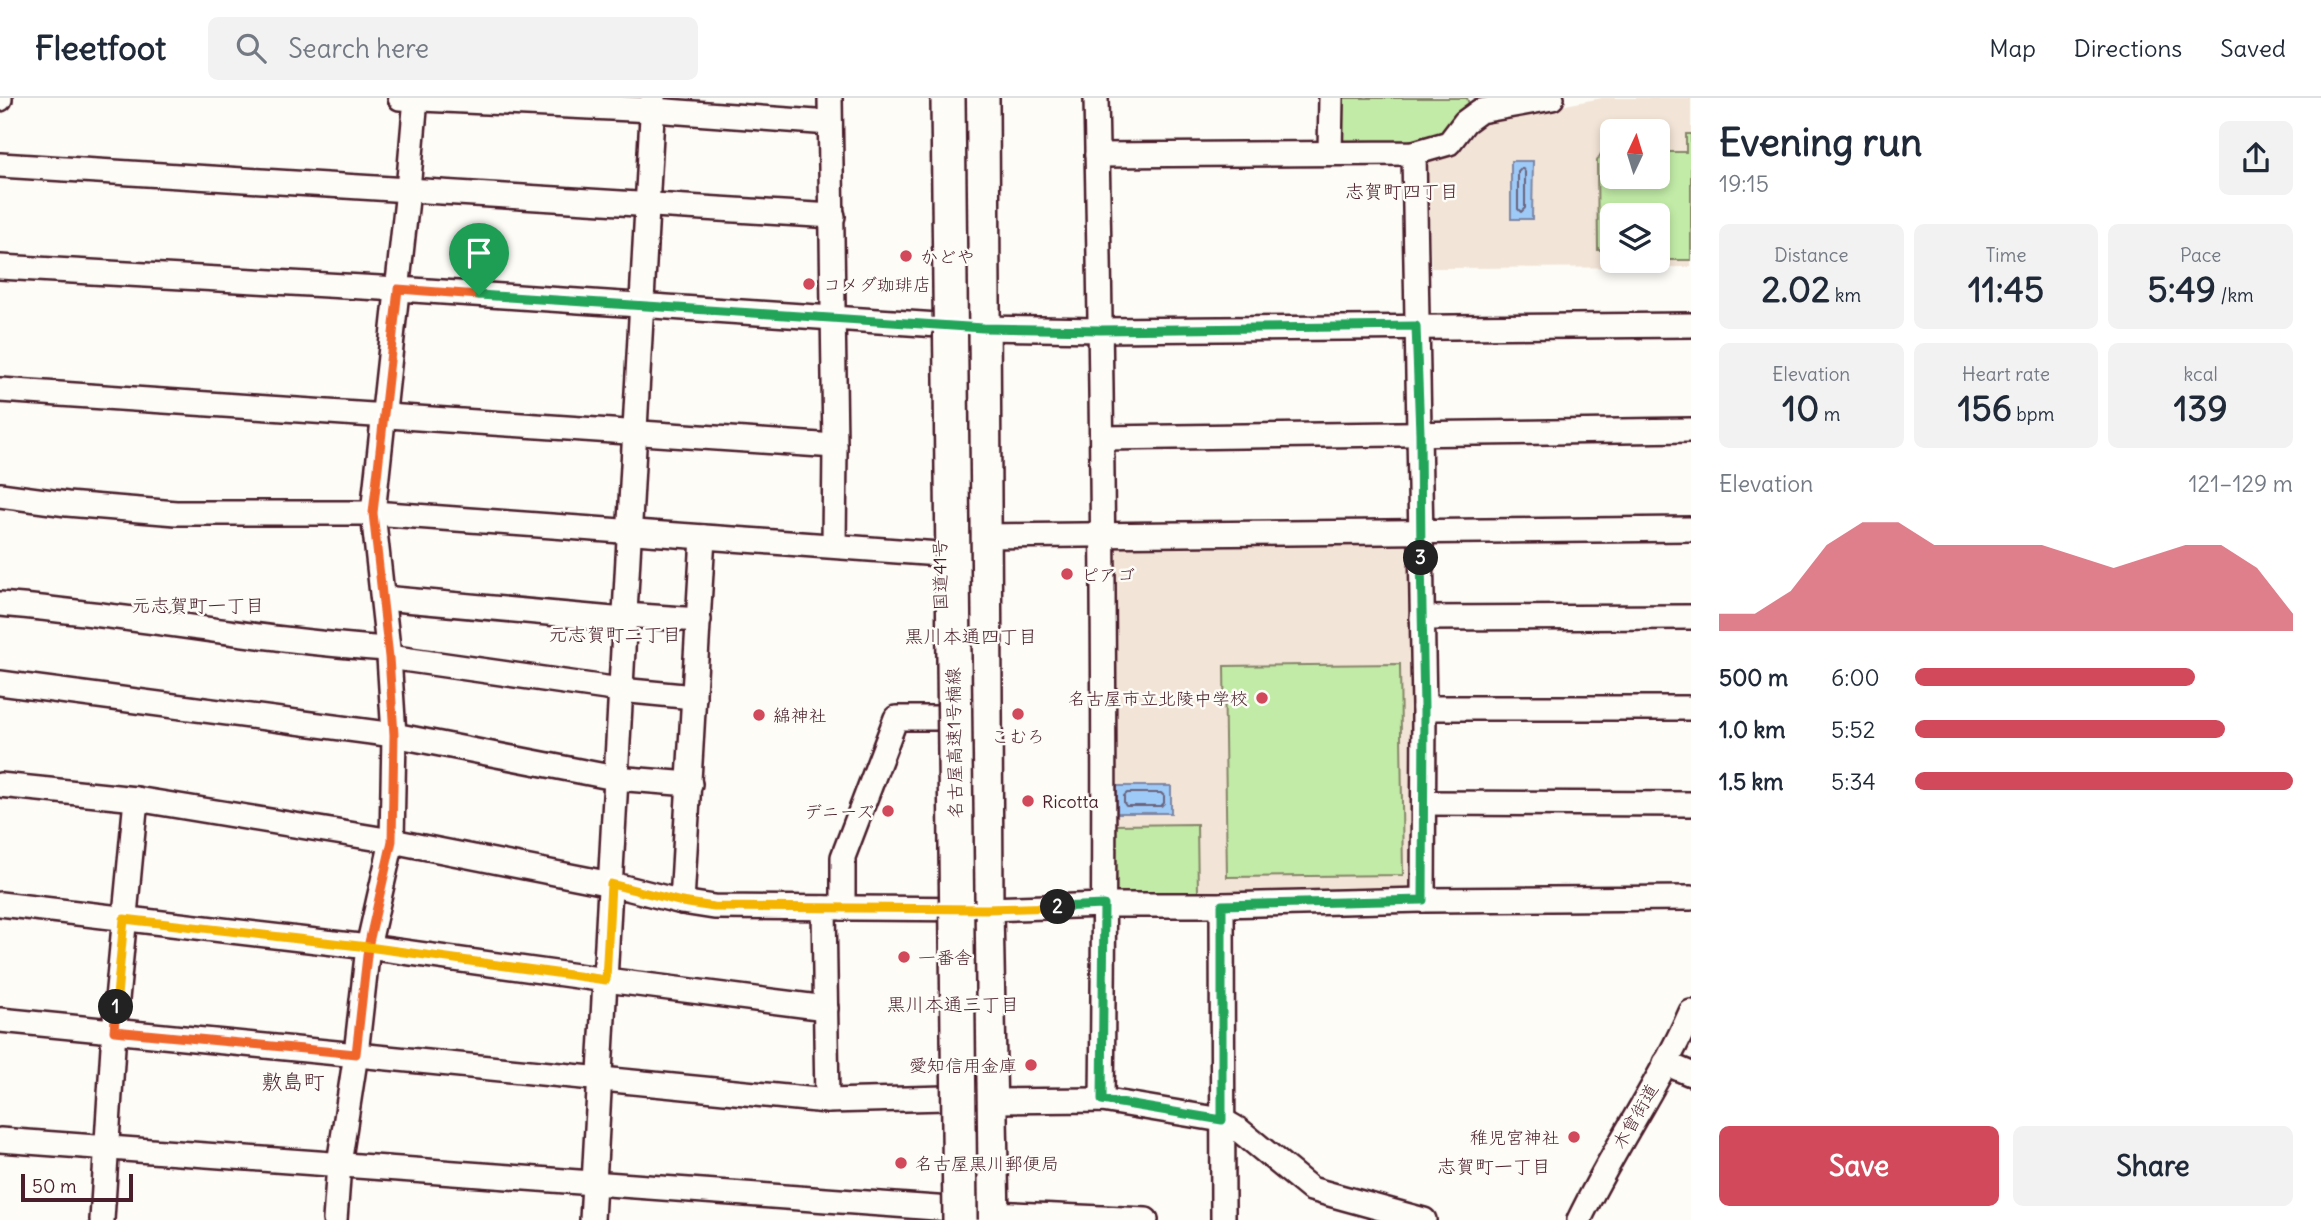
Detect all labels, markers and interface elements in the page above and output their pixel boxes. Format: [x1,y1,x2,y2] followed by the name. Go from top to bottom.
[208,17,698,80] search box
[35,27,166,69] text: Fleetfoot
[232,29,270,67] icon: search
[288,32,429,65] text: Search here
[1989,33,2036,63] text: Map
[2074,33,2182,63] text: Directions
[2220,33,2286,63] text: Saved
[1600,119,1670,189] north arrow
[1600,119,1670,273] map controls
[1719,119,1922,166] text: Evening run
[2219,121,2293,195] button: share
[1719,169,1769,198] text: 19:15
[1345,179,1459,203] district label: 志賀町四丁目
[1600,203,1670,273] button: layers
[449,223,509,295] pin
[460,234,498,272] icon: arrive
[1774,243,1848,267] text: Distance
[1985,243,2027,267] text: Time
[2180,243,2221,267] text: Pace
[920,245,975,268] place label: かどや
[898,248,914,264] marker: かどや
[1762,267,1830,311] text: 2.02
[1968,267,2044,311] text: 11:45
[2148,267,2216,311] text: 5:49
[823,273,931,296] place label: コメダ珈琲店
[801,276,817,292] marker: コメダ珈琲店
[1830,283,1861,307] text: km
[2216,283,2254,307] text: /km
[1772,362,1850,386] text: Elevation
[1962,362,2050,386] text: Heart rate
[2184,362,2218,386] text: kcal
[1782,386,1819,430] text: 10
[1958,386,2012,430] text: 156
[2174,386,2228,430] text: 139
[1819,402,1840,426] text: m
[2012,402,2054,426] text: bpm
[1719,469,1813,498] text: Elevation
[2188,469,2293,498] text: 121–129 m
[928,539,952,611] street label: 国道41号
[1404,540,1438,575] pin: 3
[1415,545,1426,569] text: 3
[1081,563,1135,586] place label: ピアゴ
[1059,566,1075,582] marker: ピアゴ
[131,593,265,617] district label: 元志賀町一丁目
[548,622,682,646] district label: 元志賀町二丁目
[904,624,1038,648] district label: 黒川本通四丁目
[1719,663,1788,692] text: 500 m
[1831,663,1880,692] text: 6:00
[941,667,967,819] street label: 名古屋高速1号楠線
[1068,687,1248,710] place label: 名古屋市立北陵中学校
[1254,690,1270,706] marker: 名古屋市立北陵中学校
[773,704,827,727] place label: 綿神社
[1010,706,1026,722] marker: こむろ
[751,707,767,723] marker: 綿神社
[1719,715,1785,744] text: 1.0 km
[1831,715,1875,744] text: 5:52
[991,725,1045,748] place label: こむろ
[1719,767,1784,796] text: 1.5 km
[1831,767,1876,796] text: 5:34
[1042,790,1099,813] place label: Ricotta
[1020,793,1036,809] marker: Ricotta
[804,800,874,823] place label: デニーズ
[880,803,896,819] marker: デニーズ
[1040,890,1076,924] pin: 2
[1052,894,1063,918] text: 2
[918,946,972,969] place label: 一番舎
[896,949,912,965] marker: 一番舎
[99,990,134,1024] pin: 1
[886,992,1020,1016] district label: 黒川本通三丁目
[112,994,119,1018] text: 1
[909,1054,1017,1077] place label: 愛知信用金庫
[1023,1057,1039,1073] marker: 愛知信用金庫
[262,1068,325,1095] district label: 敷島町
[1607,1079,1663,1153] street label: 木曾街道
[1470,1126,1560,1149] place label: 稚児宮神社
[1719,1126,1999,1206] button: Save
[2013,1126,2293,1206] button: Share
[1566,1129,1582,1145] marker: 稚児宮神社
[915,1152,1059,1175] place label: 名古屋黒川郵便局
[1437,1154,1551,1178] district label: 志賀町一丁目
[893,1155,909,1171] marker: 名古屋黒川郵便局
[21,1171,133,1203] scale bar
[32,1174,77,1198] text: 50 m

